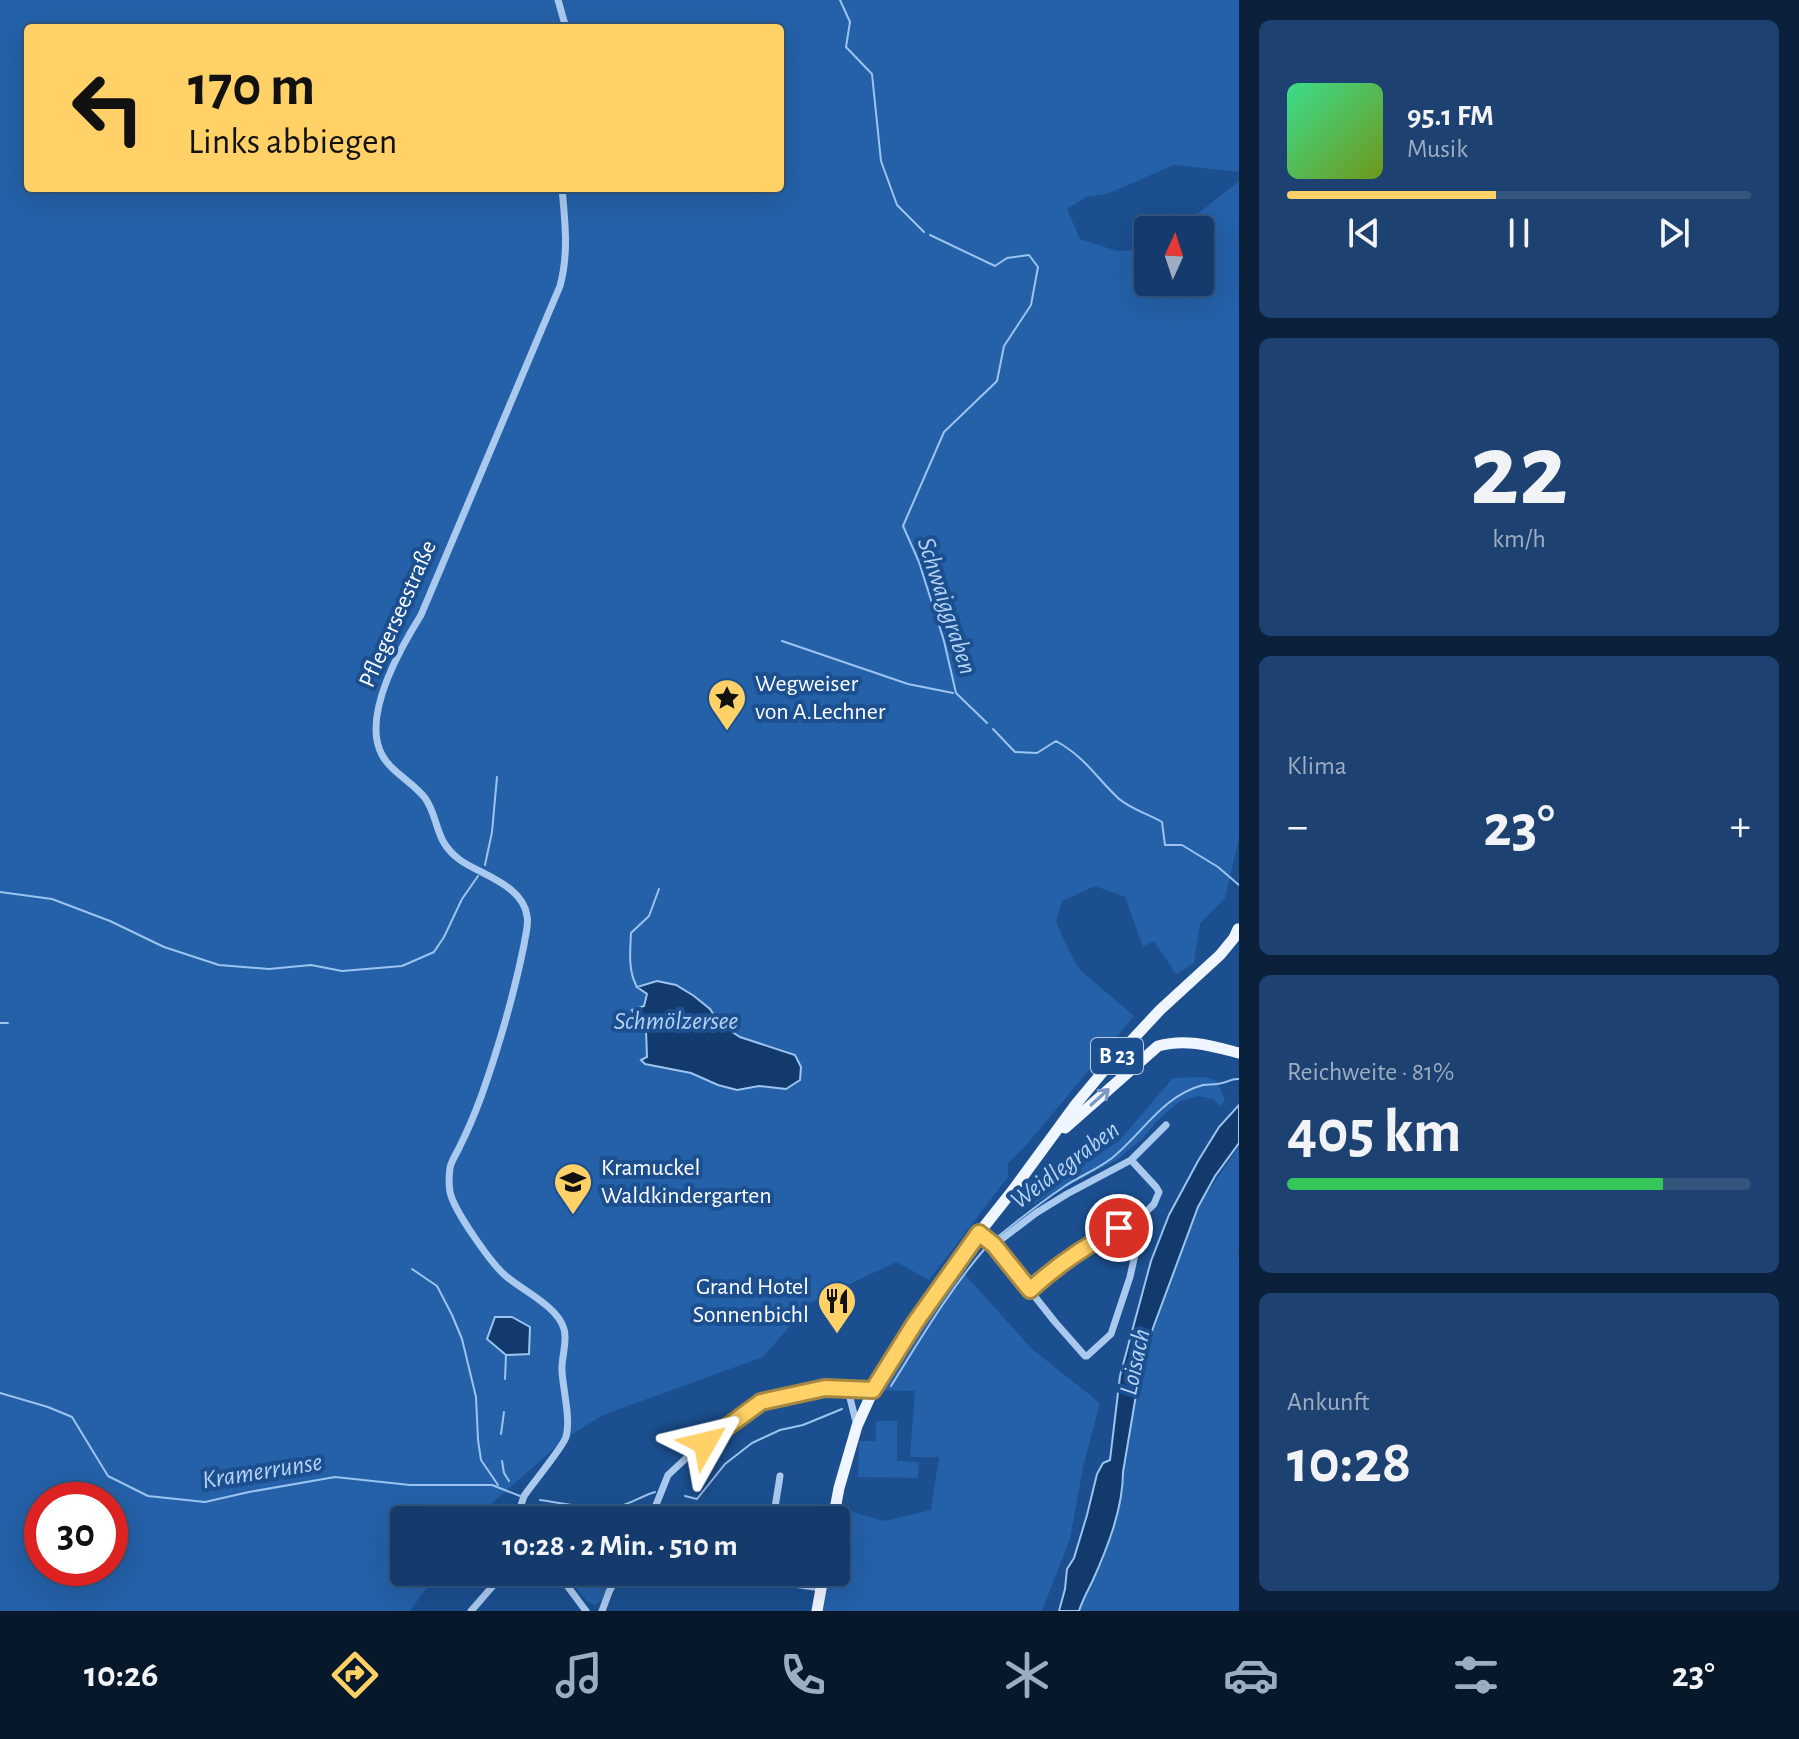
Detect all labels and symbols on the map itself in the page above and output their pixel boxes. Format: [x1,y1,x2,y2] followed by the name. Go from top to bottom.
[1134,216,1214,296] north arrow
[913,534,981,678] water label: Schwaiggraben
[355,537,441,691] street label: Pflegerseestraße
[755,672,886,724] place label: Wegweiser von A.Lechner
[706,677,748,732] place icon: Wegweiser von A.Lechner
[614,1008,738,1034] water label: Schmölzersee
[1091,1038,1143,1074] road number: B 23
[1089,1089,1109,1107] one-way arrow
[1006,1116,1124,1214] water label: Weidlegraben
[601,1156,772,1208] place label: Kramuckel Waldkindergarten
[552,1161,594,1216] school or university icon: Kramuckel Waldkindergarten
[1085,1194,1153,1262] pin
[693,1275,809,1327] place label: Grand Hotel Sonnenbichl
[816,1280,858,1335] restaurant icon: Grand Hotel Sonnenbichl
[1115,1327,1155,1397] water label: Loisach
[663,1401,747,1485] position arrow
[200,1449,324,1493] water label: Kramerrunse
[24,1482,128,1586] speed limit sign: 30

